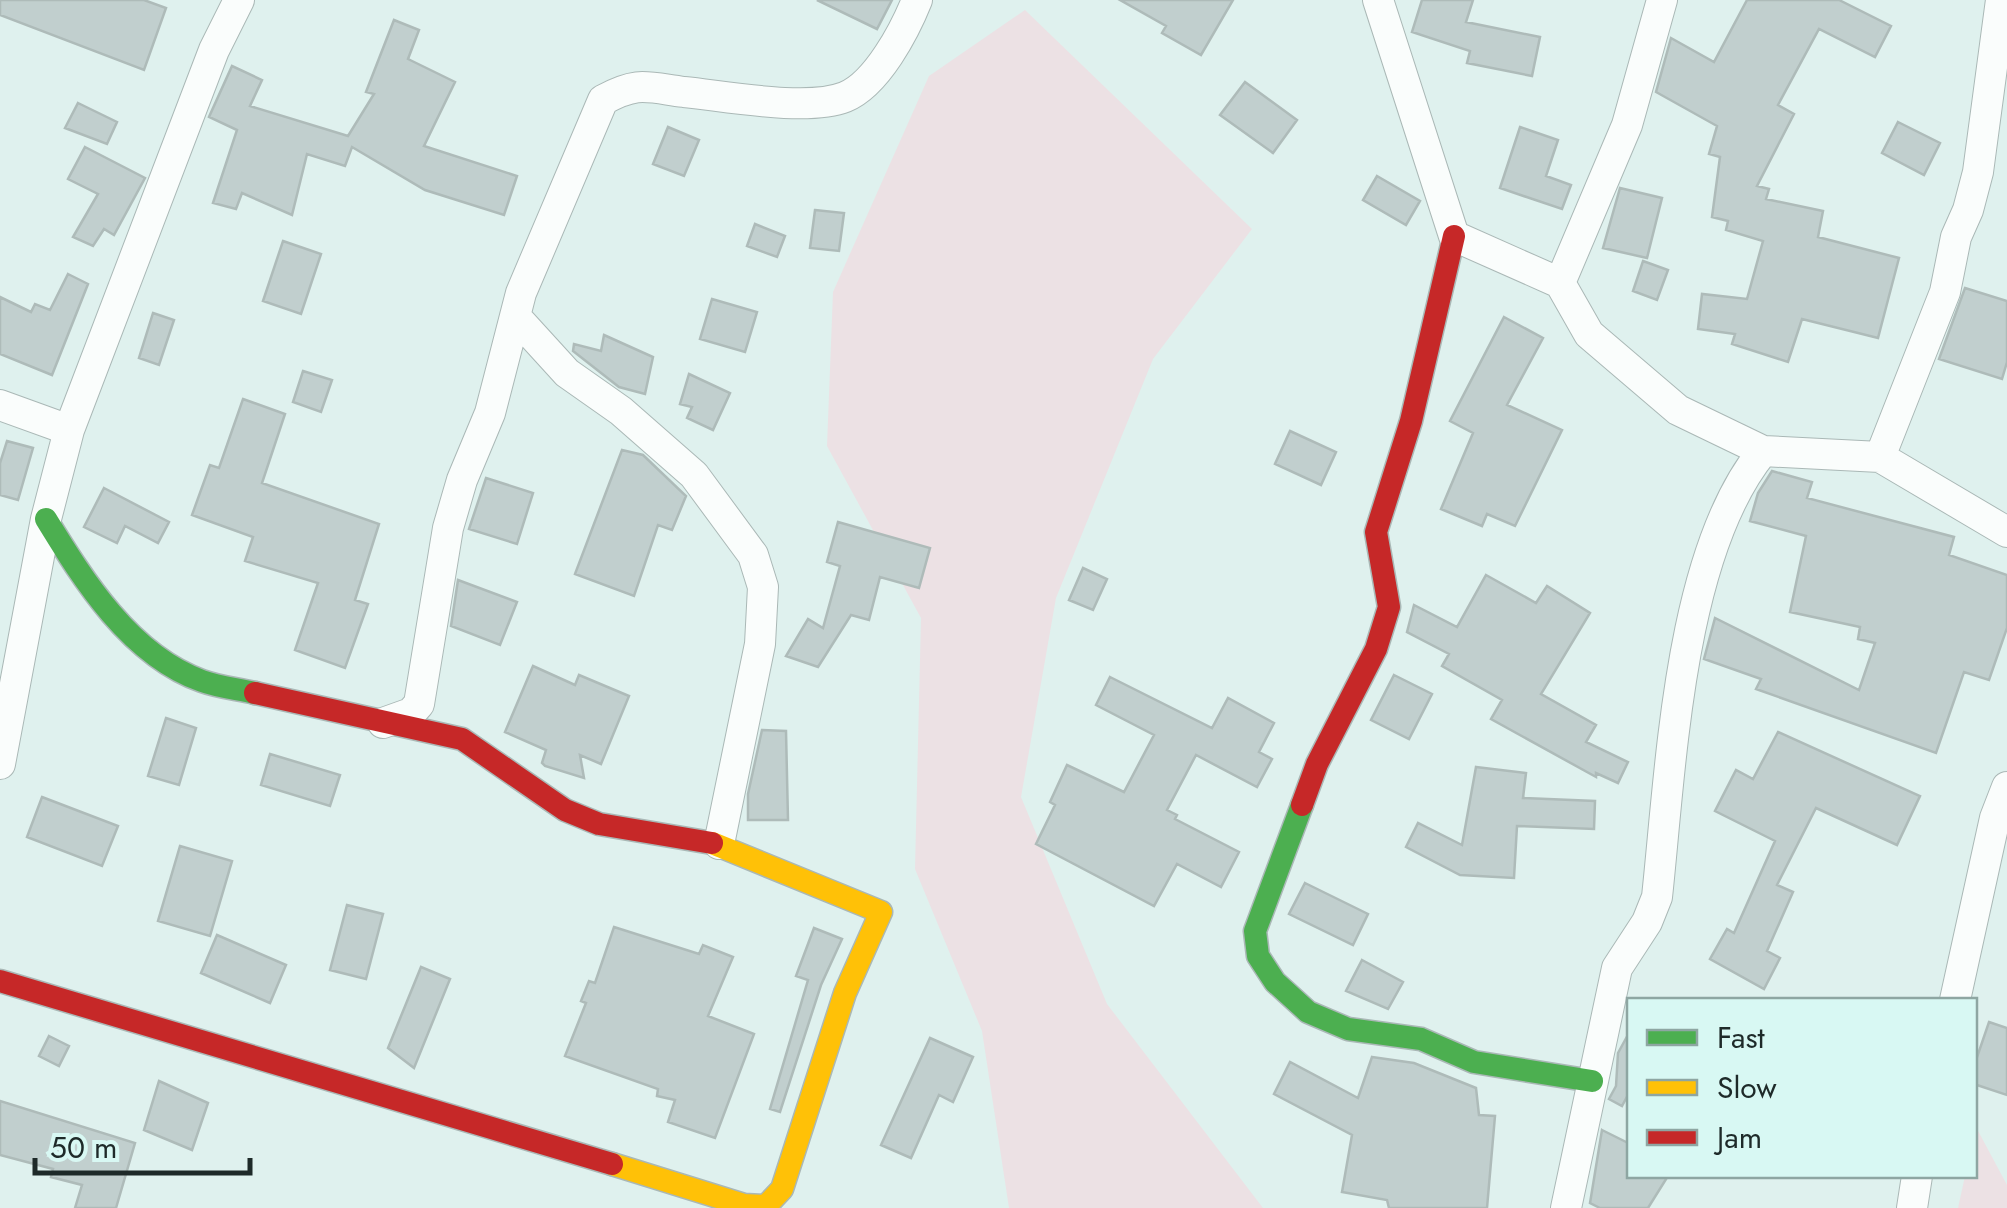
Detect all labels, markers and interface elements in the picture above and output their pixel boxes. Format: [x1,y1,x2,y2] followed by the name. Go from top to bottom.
[1627,998,1977,1178] legend
[1717,1016,1766,1059] text: Fast
[1717,1066,1777,1109] text: Slow
[35,1113,250,1175] scale bar
[1713,1116,1762,1159] text: Jam
[50,1126,117,1169] text: 50 m

